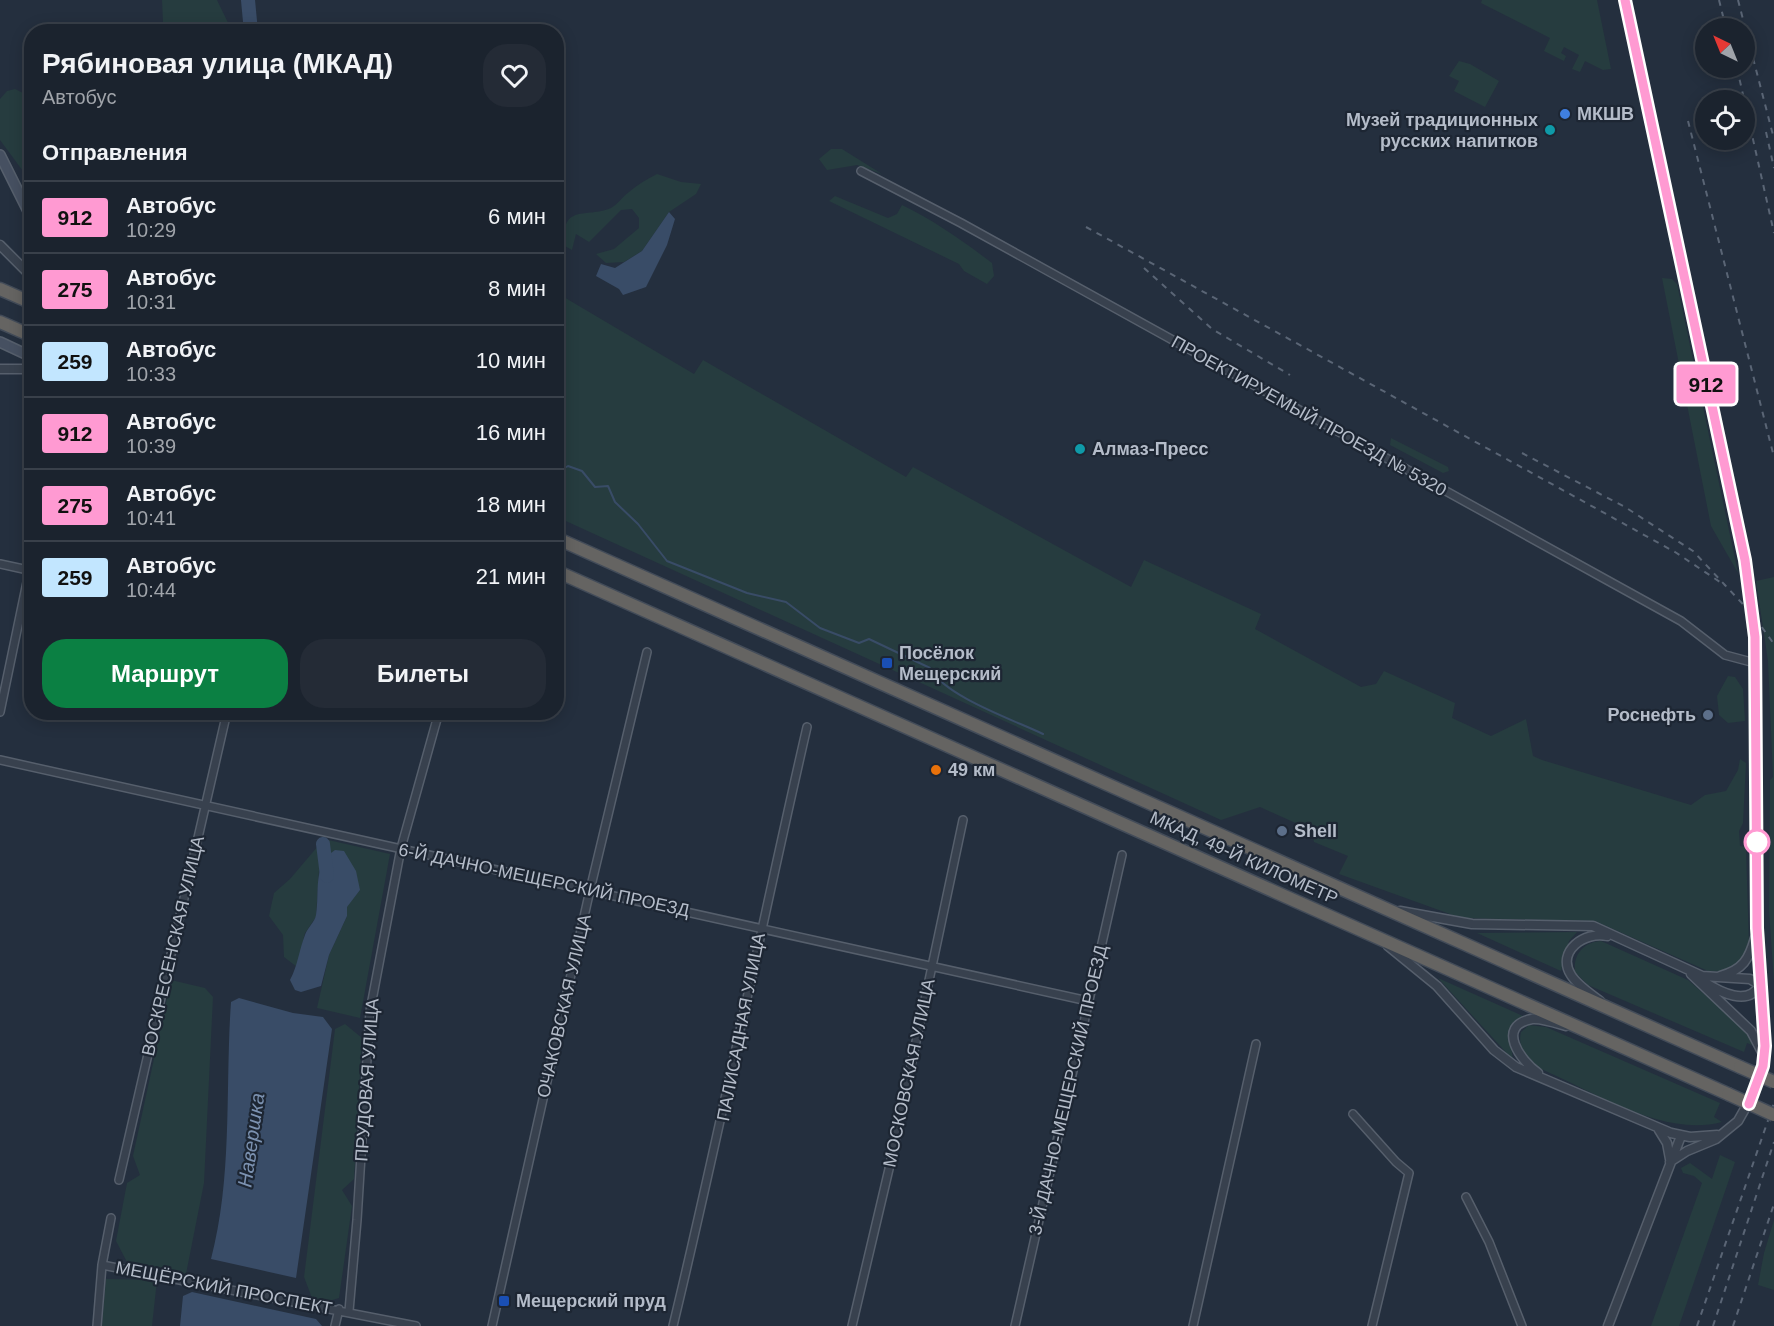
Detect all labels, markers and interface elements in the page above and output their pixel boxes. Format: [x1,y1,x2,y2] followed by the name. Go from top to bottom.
[1695,18,1755,78] north arrow
[1695,18,1755,150] map controls
[483,44,546,107] button: heart
[42,48,393,79] text: Рябиновая улица (МКАД)
[42,86,116,108] text: Автобус
[1695,90,1755,150] button: locate
[1577,104,1634,124] place label: МКШВ
[1558,107,1572,121] marker: МКШВ
[1346,110,1538,151] place label: Музей традиционных русских напитков
[1543,123,1557,137] marker: Музей традиционных русских напитков
[42,140,188,165] text: Отправления
[126,193,216,218] text: Автобус
[488,204,546,229] text: 6 мин
[57,206,93,229] text: 912
[126,219,176,241] text: 10:29
[126,265,216,290] text: Автобус
[488,276,546,301] text: 8 мин
[57,278,93,301] text: 275
[126,291,176,313] text: 10:31
[1168,331,1451,500] street label: ПРОЕКТИРУЕМЫЙ ПРОЕЗД № 5320
[126,337,216,362] text: Автобус
[476,348,546,373] text: 10 мин
[57,350,93,373] text: 259
[126,363,176,385] text: 10:33
[1672,364,1740,404] line badge: 912
[1688,373,1724,396] text: 912
[126,409,216,434] text: Автобус
[476,420,546,445] text: 16 мин
[57,422,93,445] text: 912
[126,435,176,457] text: 10:39
[1092,439,1208,459] place label: Алмаз-Пресс
[1073,442,1087,456] marker: Алмаз-Пресс
[126,481,216,506] text: Автобус
[476,492,546,517] text: 18 мин
[57,494,93,517] text: 275
[126,507,176,529] text: 10:41
[126,553,216,578] text: Автобус
[476,564,546,589] text: 21 мин
[57,566,93,589] text: 259
[126,579,176,601] text: 10:44
[42,639,288,708] button: Маршрут
[300,639,546,708] button: Билеты
[899,643,1001,684] place label: Посёлок Мещерский
[880,656,894,670] marker: Посёлок Мещерский
[1607,705,1696,725] place label: Роснефть
[1701,708,1715,722] marker: Роснефть
[948,760,995,780] place label: 49 км
[929,763,943,777] marker: 49 км
[1147,807,1341,909] street label: МКАД, 49-Й КИЛОМЕТР
[1294,821,1337,841] place label: Shell
[1275,824,1289,838] marker: Shell
[1744,829,1770,855] unlabelled marker
[138,834,208,1058] street label: ВОСКРЕСЕНСКАЯ УЛИЦА
[397,838,692,921] street label: 6-Й ДАЧНО-МЕЩЕРСКИЙ ПРОЕЗД
[533,912,595,1100] street label: ОЧАКОВСКАЯ УЛИЦА
[713,931,769,1123] street label: ПАЛИСАДНАЯ УЛИЦА
[1024,943,1111,1237] street label: 3-Й ДАЧНО-МЕЩЕРСКИЙ ПРОЕЗД
[879,977,939,1169] street label: МОСКОВСКАЯ УЛИЦА
[351,998,383,1162] street label: ПРУДОВАЯ УЛИЦА
[233,1091,269,1189] water label: Навершка
[114,1256,334,1319] street label: МЕЩЁРСКИЙ ПРОСПЕКТ
[516,1291,667,1311] place label: Мещерский пруд
[497,1294,511,1308] marker: Мещерский пруд

